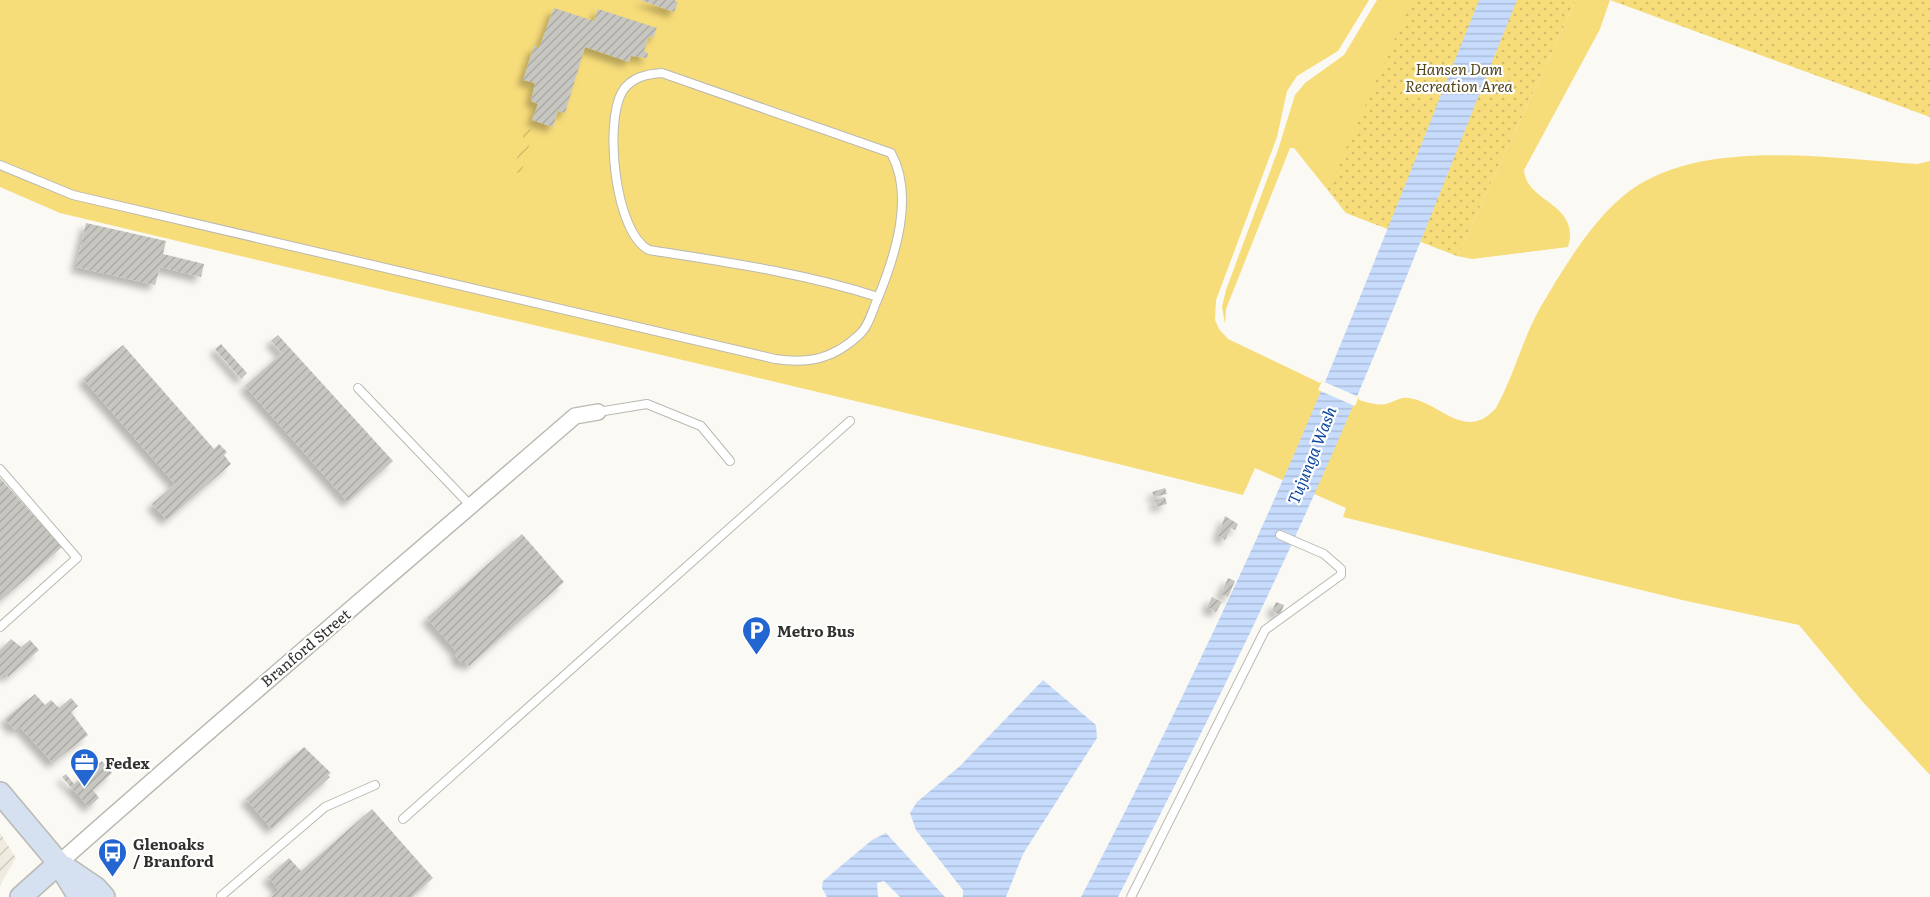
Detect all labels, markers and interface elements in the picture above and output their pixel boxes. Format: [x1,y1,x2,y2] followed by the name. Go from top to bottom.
[1405,57,1513,97] park label: Hansen Dam Recreation Area
[1280,402,1342,507] water label: Tujunga Wash
[255,602,355,692] street label: Branford Street
[740,614,772,656] parking icon: Metro Bus
[777,619,855,642] place label: Metro Bus
[68,746,100,788] office icon: Fedex
[105,751,150,774] place label: Fedex
[133,832,214,872] place label: Glenoaks / Branford
[96,836,128,878] bus stop icon: Glenoaks / Branford

